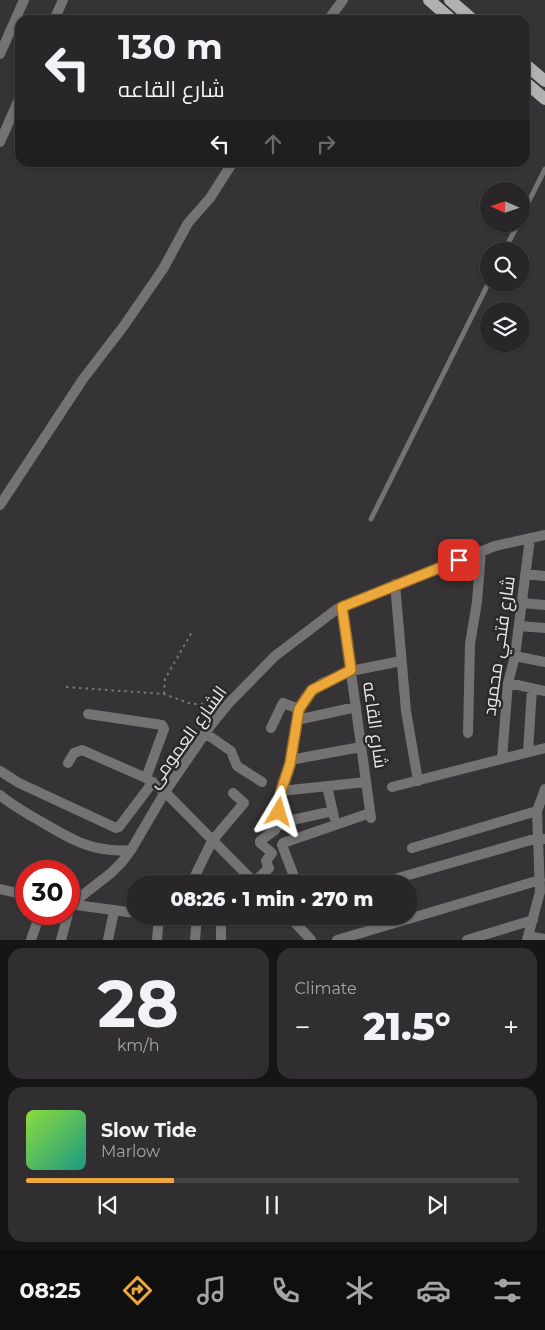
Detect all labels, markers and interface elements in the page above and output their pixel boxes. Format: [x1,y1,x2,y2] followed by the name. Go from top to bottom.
[118,25,223,68] text: 130 m
[35,35,100,100] icon: left
[118,76,225,103] text: شارع القاعه
[206,130,234,158] icon: left
[259,130,287,158] icon: ahead
[312,130,340,158] icon: right
[480,182,530,232] north arrow
[480,182,530,352] map controls
[480,242,530,292] button: search
[480,302,530,352] button: layers
[438,539,480,581] pin
[445,546,473,574] icon: arrive
[478,575,523,718] street label: شارع فتحي محمود
[357,680,392,770] street label: شارع القاعه
[142,681,232,793] street label: الشارع العمومى
[252,785,304,837] position arrow
[15,860,80,925] speed limit sign: 30
[171,888,373,911] text: 08:26 · 1 min · 270 m
[98,964,179,1043] text: 28
[295,979,357,998] text: Climate
[363,1003,451,1050] text: 21.5°
[295,1010,311,1044] text: −
[503,1010,519,1044] text: +
[117,1036,160,1055] text: km/h
[101,1119,197,1142] text: Slow Tide
[101,1142,160,1161] text: Marlow
[94,1191,122,1219] icon: previous
[258,1191,286,1219] icon: pause
[423,1191,451,1219] icon: next
[120,1273,155,1308] icon: directions
[194,1273,229,1308] icon: music
[268,1273,303,1308] icon: phone
[342,1273,377,1308] icon: climate
[416,1273,451,1308] icon: car
[490,1273,525,1308] icon: filters
[20,1277,81,1304] text: 08:25

